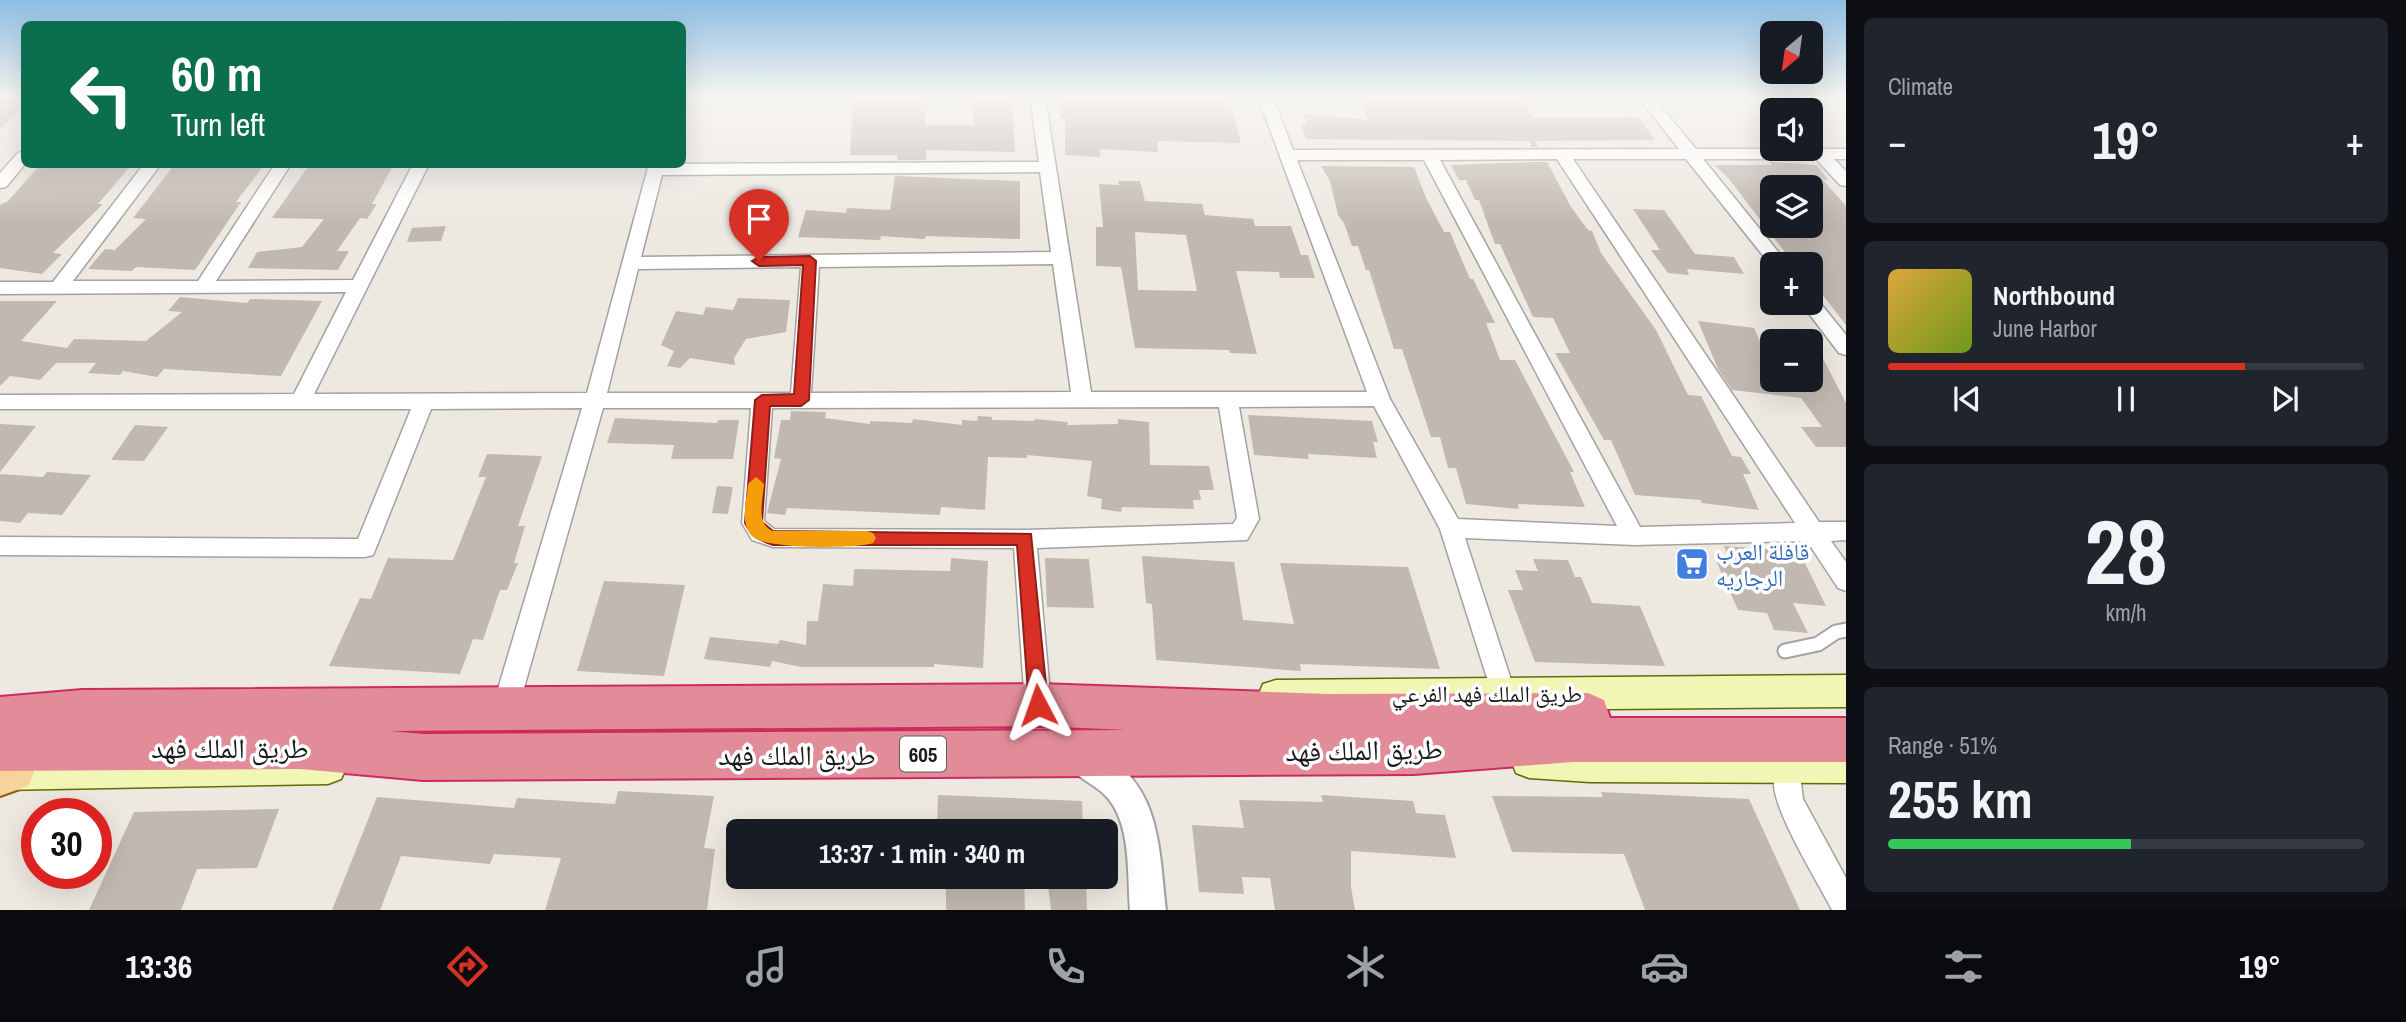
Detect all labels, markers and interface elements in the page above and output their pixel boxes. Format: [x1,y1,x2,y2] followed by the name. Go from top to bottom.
[1760,21,1824,84] north arrow
[1760,21,1823,392] map controls
[171,40,263,106] text: 60 m
[56,49,147,140] icon: left
[1888,71,1953,102] text: Climate
[1760,98,1823,161] button: sound
[171,103,265,146] text: Turn left
[2092,105,2160,175] text: 19°
[1888,116,1906,167] text: −
[2346,116,2364,167] text: +
[1760,175,1823,238] button: layers
[729,189,789,261] pin
[740,200,778,238] icon: arrive
[1760,252,1823,315] button: +
[1993,278,2115,313] text: Northbound
[1993,313,2097,344] text: June Harbor
[1760,329,1823,392] button: −
[1948,380,1986,418] icon: previous
[2107,380,2145,418] icon: pause
[2266,380,2304,418] icon: next
[2085,490,2168,612] text: 28
[1716,536,1809,593] place label: قافلة العرب الرجاريه
[1673,545,1711,583] supermarket icon: قافلة العرب الرجاريه
[2106,597,2146,628] text: km/h
[1001,668,1075,742] position arrow
[1392,678,1582,712] street label: طريق الملك فهد الفرعي
[151,729,309,767] street label: طريق الملك فهد
[1285,730,1443,770] street label: طريق الملك فهد
[1888,730,1997,761] text: Range · 51%
[718,736,876,774] street label: طريق الملك فهد
[900,736,946,772] road number: 605
[1888,764,2033,834] text: 255 km
[21,798,112,889] speed limit sign: 30
[819,836,1025,871] text: 13:37 · 1 min · 340 m
[443,942,492,991] icon: directions
[742,942,791,991] icon: music
[1041,942,1090,991] icon: phone
[1341,942,1390,991] icon: climate
[1640,942,1689,991] icon: car
[1939,942,1988,991] icon: filters
[125,945,192,988] text: 13:36
[2239,945,2281,988] text: 19°

